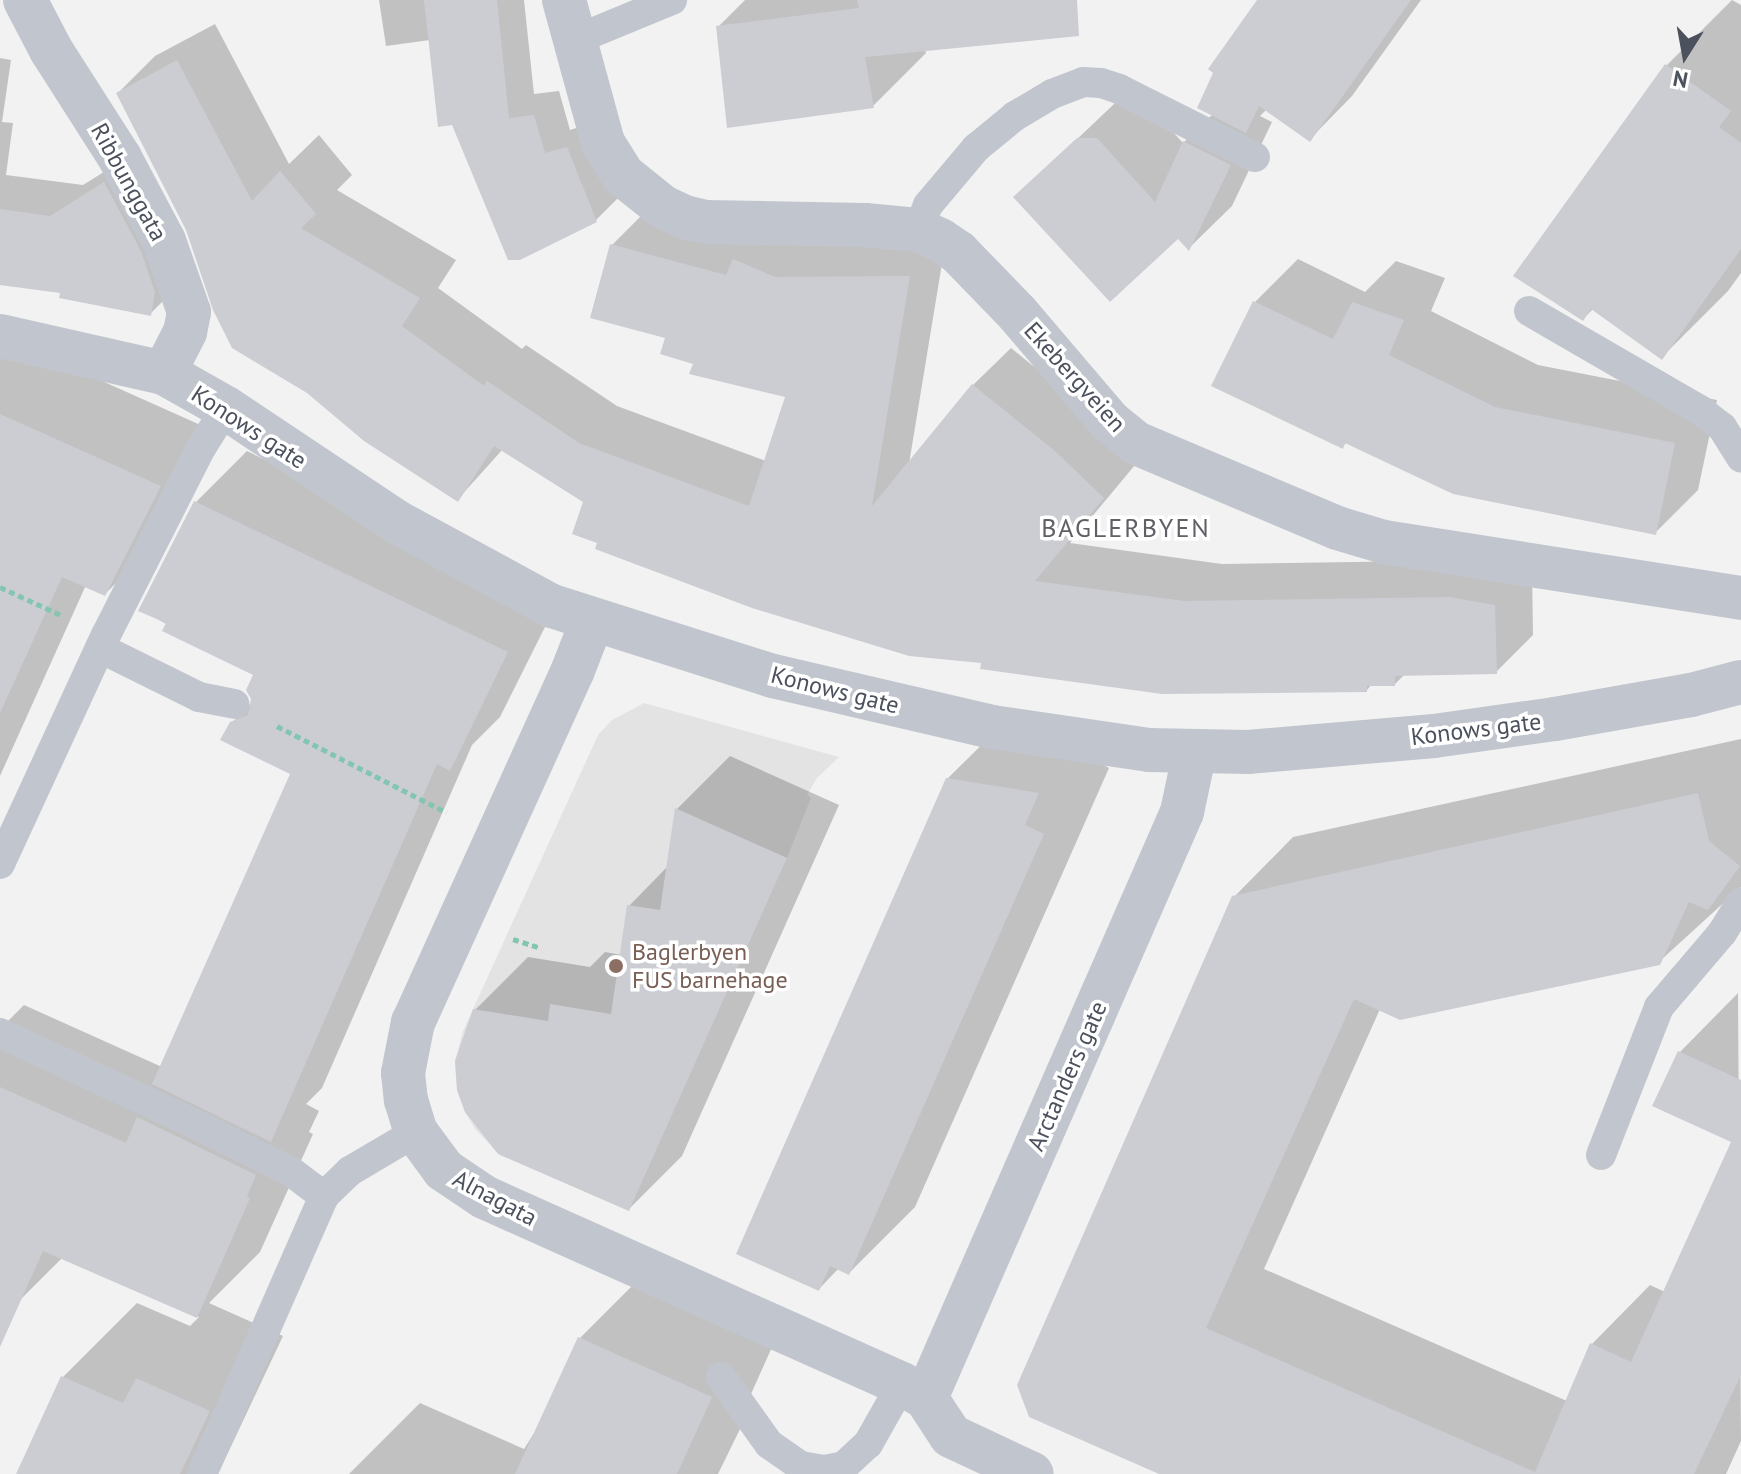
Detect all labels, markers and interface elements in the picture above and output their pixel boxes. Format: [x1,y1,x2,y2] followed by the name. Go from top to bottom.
[1645,16,1725,96] north arrow
[1671,64,1690,95] text: N
[85,118,173,246] street label: Ribbunggata
[1018,316,1132,438] street label: Ekebergveien
[186,379,312,475] street label: Konows gate
[1041,512,1211,544] district label: BAGLERBYEN
[768,660,902,720] street label: Konows gate
[1409,707,1543,751] street label: Konows gate
[632,938,788,994] place label: Baglerbyen FUS barnehage
[607,957,625,975] marker: Baglerbyen FUS barnehage
[1021,997,1113,1155] street label: Arctanders gate
[448,1164,542,1232] street label: Alnagata

